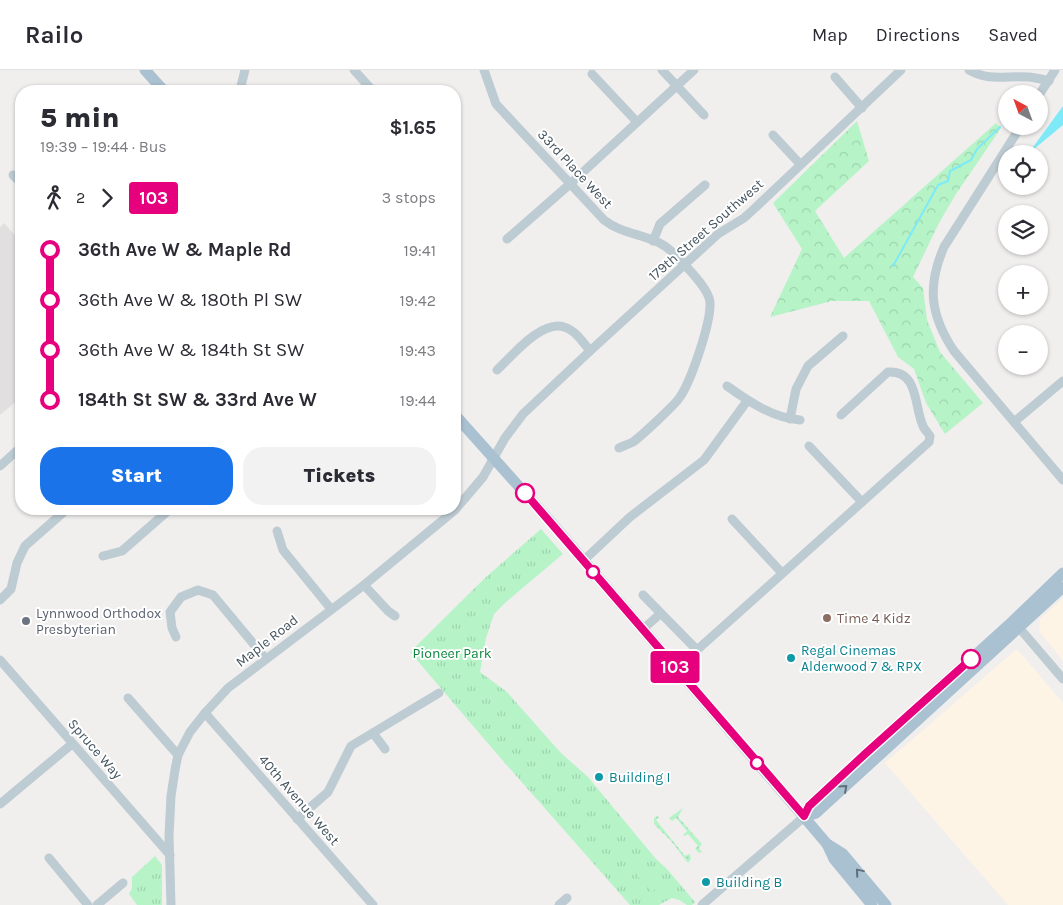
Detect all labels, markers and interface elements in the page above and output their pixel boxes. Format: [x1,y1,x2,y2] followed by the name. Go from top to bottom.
[25,21,83,49] text: Railo
[812,24,848,46] text: Map
[876,24,960,46] text: Directions
[988,24,1038,46] text: Saved
[998,85,1048,135] north arrow
[998,85,1048,375] map controls
[40,101,119,134] text: 5 min
[389,117,436,139] text: $1.65
[534,126,616,212] street label: 33rd Place West
[40,137,167,156] text: 19:39 – 19:44 · Bus
[998,145,1048,195] button: locate
[645,176,767,284] street label: 179th Street Southwest
[40,184,68,212] icon: walk
[93,184,121,212] icon: forward
[139,187,168,209] text: 103
[76,188,85,207] text: 2
[382,188,436,207] text: 3 stops
[998,205,1048,255] button: layers
[78,239,292,261] text: 36th Ave W & Maple Rd
[404,241,436,260] text: 19:41
[998,265,1048,315] button: +
[78,289,302,311] text: 36th Ave W & 180th Pl SW
[400,291,436,310] text: 19:42
[998,325,1048,375] button: −
[78,339,304,361] text: 36th Ave W & 184th St SW
[399,341,436,360] text: 19:43
[78,389,317,411] text: 184th St SW & 33rd Ave W
[400,391,436,410] text: 19:44
[40,447,233,505] button: Start
[243,447,436,505] button: Tickets
[515,483,535,503] unlabelled marker
[586,565,600,579] unlabelled marker
[36,605,161,638] place label: Lynnwood Orthodox Presbyterian
[837,610,911,627] place label: Time 4 Kidz
[232,611,302,671] street label: Maple Road
[821,612,833,624] marker: Time 4 Kidz
[20,615,32,627] marker: Lynnwood Orthodox Presbyterian
[801,642,922,675] place label: Regal Cinemas Alderwood 7 & RPX
[412,645,492,662] park label: Pioneer Park
[961,649,981,669] unlabelled marker
[646,651,704,683] line badge: 103
[785,652,797,664] marker: Regal Cinemas Alderwood 7 & RPX
[661,656,690,678] text: 103
[64,715,126,783] street label: Spruce Way
[255,751,343,849] street label: 40th Avenue West
[750,756,764,770] unlabelled marker
[609,769,670,786] place label: Building I
[593,771,605,783] marker: Building I
[838,785,847,794] one-way arrow
[855,869,864,878] one-way arrow
[716,874,782,891] place label: Building B
[700,876,712,888] marker: Building B

